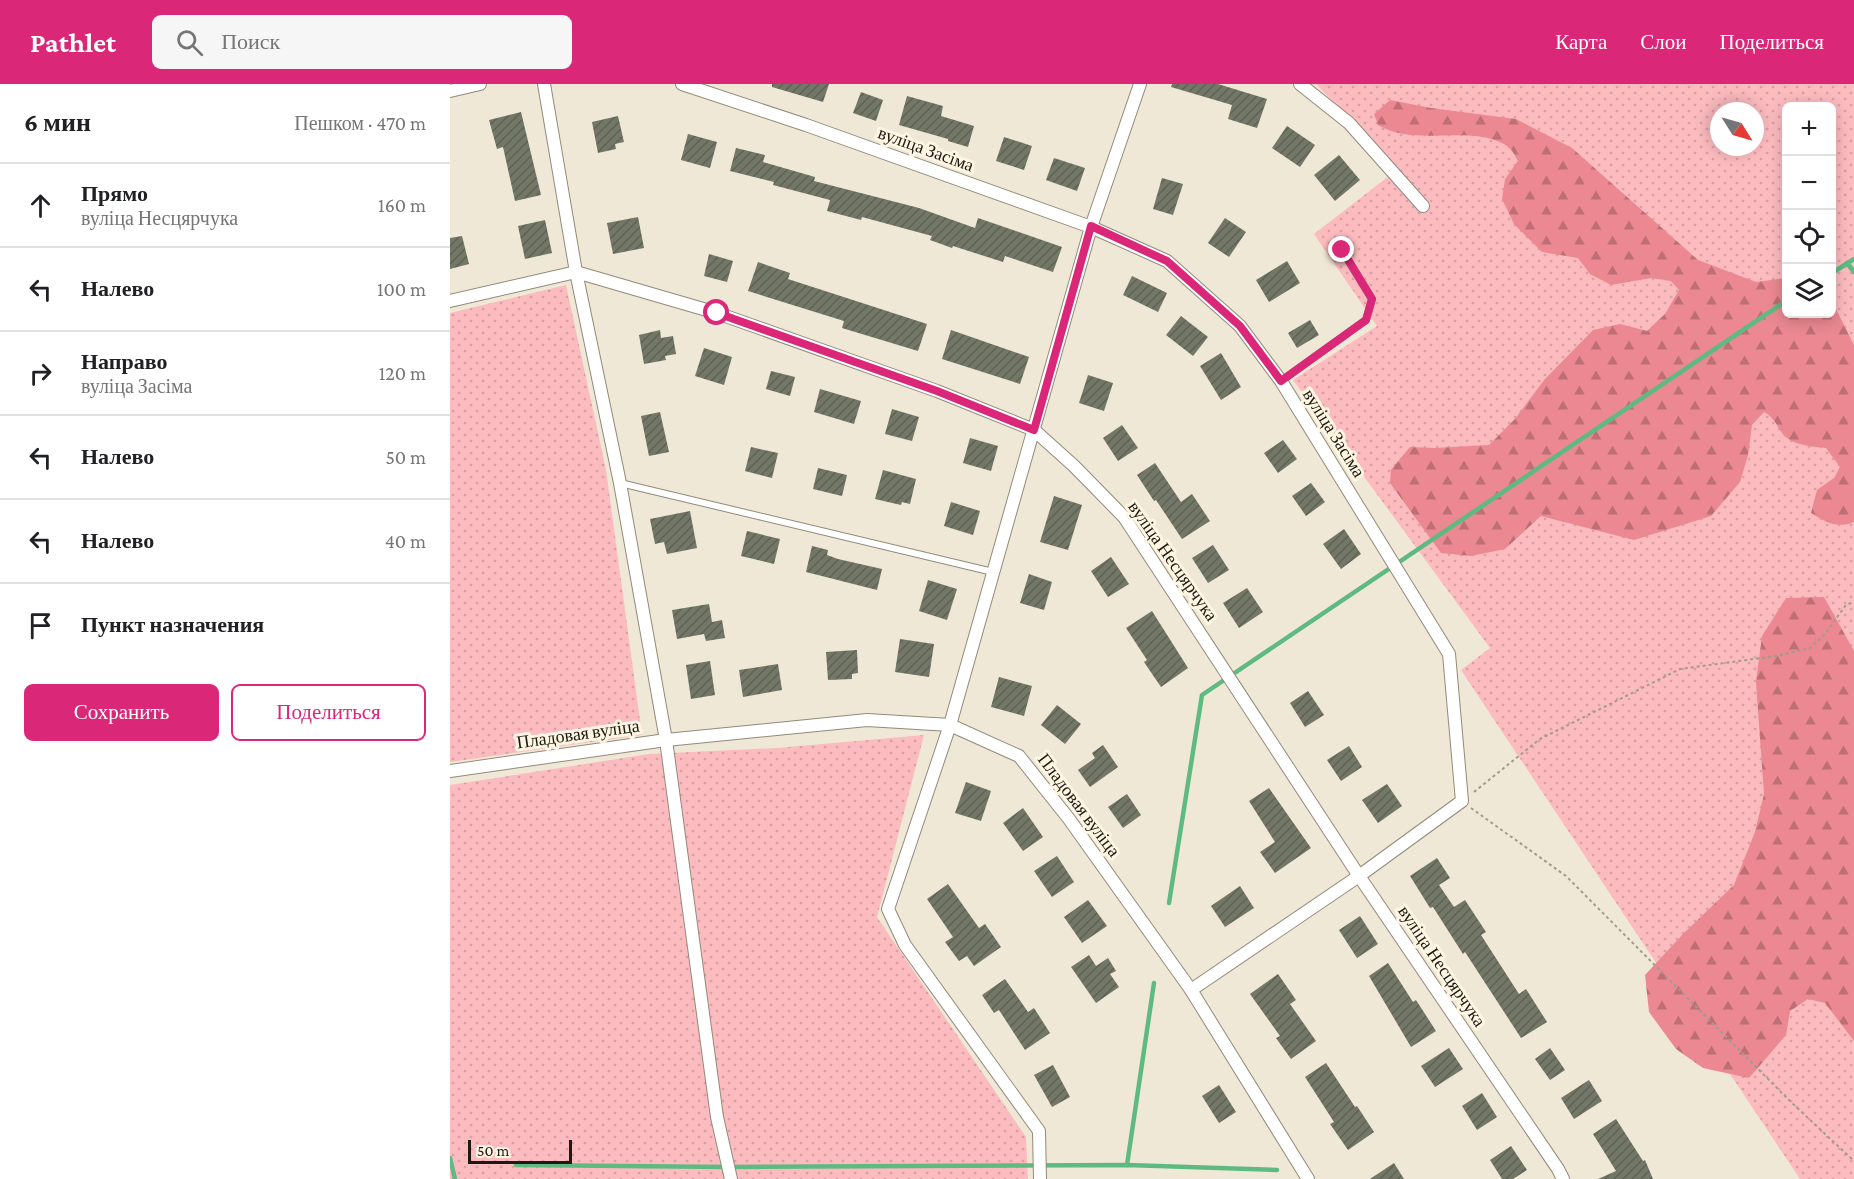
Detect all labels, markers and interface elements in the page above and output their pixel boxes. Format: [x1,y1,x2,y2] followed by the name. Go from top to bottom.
[152,15,572,69] search box
[173,26,206,59] icon: search
[30,27,116,58] text: Pathlet
[221,29,280,54] text: Поиск
[1555,30,1607,54] text: Карта
[1640,30,1686,54] text: Слои
[1719,30,1824,54] text: Поделиться
[1710,102,1764,156] north arrow
[1782,102,1836,318] map controls
[1782,102,1836,156] button: +
[24,108,91,137] text: 6 мин
[294,112,426,134] text: Пешком · 470 m
[875,122,977,176] street label: вуліца Засіма
[1782,156,1836,210] button: −
[81,181,148,206] text: Прямо
[24,189,57,222] icon: ahead
[378,194,426,216] text: 160 m
[81,207,238,229] text: вуліца Несцярчука
[1782,210,1836,264] button: locate
[1328,236,1354,262] route end
[1782,264,1836,318] button: layers
[24,273,57,306] icon: left
[81,276,154,301] text: Налево
[377,278,426,300] text: 100 m
[703,299,729,325] route start
[81,349,167,374] text: Направо
[24,357,57,390] icon: right
[379,362,426,384] text: 120 m
[81,375,192,397] text: вуліца Засіма
[1299,385,1369,481] street label: вуліца Засіма
[24,441,57,474] icon: left
[81,444,154,469] text: Налево
[385,446,426,468] text: 50 m
[1124,497,1222,625] street label: вуліца Несцярчука
[24,525,57,558] icon: left
[81,528,154,553] text: Налево
[385,530,426,552] text: 40 m
[24,609,57,642] icon: arrive
[81,612,264,637] text: Пункт назначения
[24,684,219,741] button: Сохранить
[231,684,426,741] button: Поделиться
[515,715,641,753] street label: Пладовая вуліца
[1034,750,1124,860] street label: Пладовая вуліца
[1394,902,1490,1030] street label: вуліца Несцярчука
[468,1137,572,1164] scale bar
[477,1142,509,1159] text: 50 m

